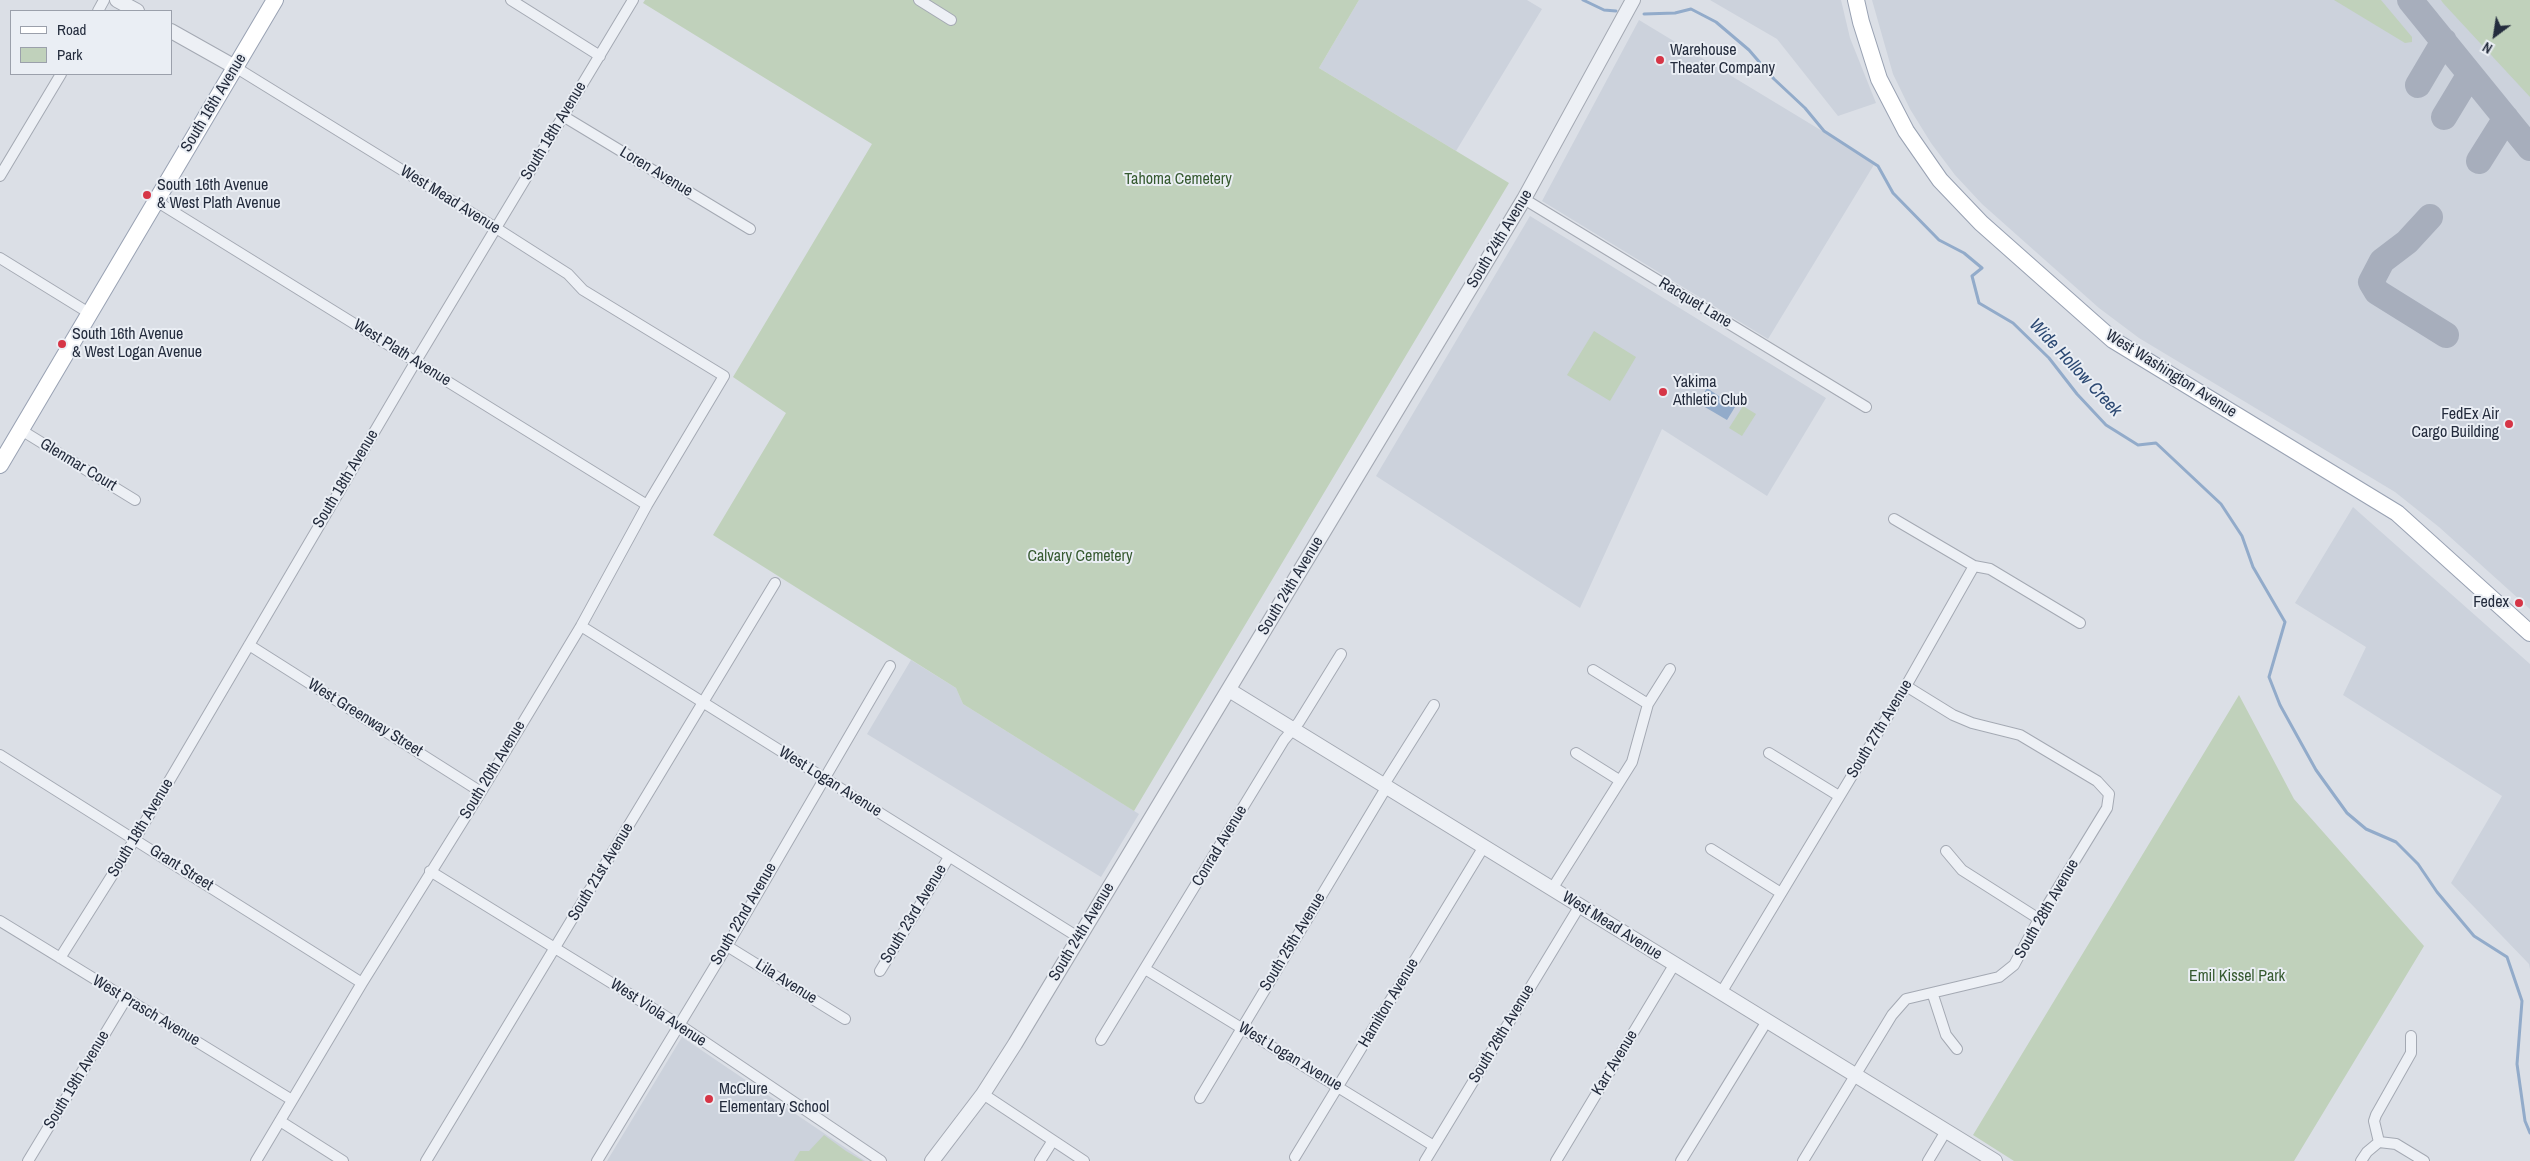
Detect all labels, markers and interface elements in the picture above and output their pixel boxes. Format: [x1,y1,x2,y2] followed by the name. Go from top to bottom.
[10,10,172,75] legend
[2470,10,2520,60] north arrow
[57,19,86,40] text: Road
[2479,38,2495,58] text: N
[1670,41,1775,79] place label: Warehouse Theater Company
[57,44,82,65] text: Park
[177,50,251,156] street label: South 16th Avenue
[1654,54,1666,66] marker: Warehouse Theater Company
[517,78,591,184] street label: South 18th Avenue
[616,143,696,201] street label: Loren Avenue
[397,162,503,238] street label: West Mead Avenue
[1124,170,1232,190] park label: Tahoma Cemetery
[157,176,281,214] place label: South 16th Avenue & West Plath Avenue
[1463,186,1537,292] street label: South 24th Avenue
[141,189,153,201] marker: South 16th Avenue & West Plath Avenue
[1655,274,1735,332] street label: Racquet Lane
[350,315,454,391] street label: West Plath Avenue
[2024,315,2126,421] water label: Wide Hollow Creek
[72,325,202,363] place label: South 16th Avenue & West Logan Avenue
[2102,326,2240,422] street label: West Washington Avenue
[56,338,68,350] marker: South 16th Avenue & West Logan Avenue
[1673,373,1747,411] place label: Yakima Athletic Club
[1657,386,1669,398] marker: Yakima Athletic Club
[2411,405,2499,443] place label: FedEx Air Cargo Building
[2503,418,2515,430] marker: FedEx Air Cargo Building
[309,426,383,532] street label: South 18th Avenue
[36,435,120,495] street label: Glenmar Court
[1254,533,1328,639] street label: South 24th Avenue
[1028,547,1132,567] park label: Calvary Cemetery
[2473,593,2509,613] place label: Fedex
[2513,597,2525,609] marker: Fedex
[304,675,426,761] street label: West Greenway Street
[1843,676,1917,782] street label: South 27th Avenue
[456,717,530,823] street label: South 20th Avenue
[775,743,885,821] street label: West Logan Avenue
[104,775,178,881] street label: South 18th Avenue
[1188,802,1252,890] street label: Conrad Avenue
[564,820,638,924] street label: South 21st Avenue
[146,841,216,895] street label: Grant Street
[2011,856,2083,962] street label: South 28th Avenue
[707,859,781,969] street label: South 22nd Avenue
[877,861,951,967] street label: South 23rd Avenue
[1045,879,1119,985] street label: South 24th Avenue
[1559,888,1665,964] street label: West Mead Avenue
[1256,889,1330,995] street label: South 25th Avenue
[1355,955,1423,1051] street label: Hamilton Avenue
[752,956,820,1008] street label: Lila Avenue
[2189,967,2285,987] park label: Emil Kissel Park
[89,971,203,1051] street label: West Prasch Avenue
[606,975,710,1051] street label: West Viola Avenue
[1465,981,1539,1087] street label: South 26th Avenue
[1235,1018,1345,1096] street label: West Logan Avenue
[40,1027,114,1133] street label: South 19th Avenue
[1588,1027,1642,1099] street label: Karr Avenue
[719,1080,829,1118] place label: McClure Elementary School
[703,1093,715,1105] marker: McClure Elementary School

